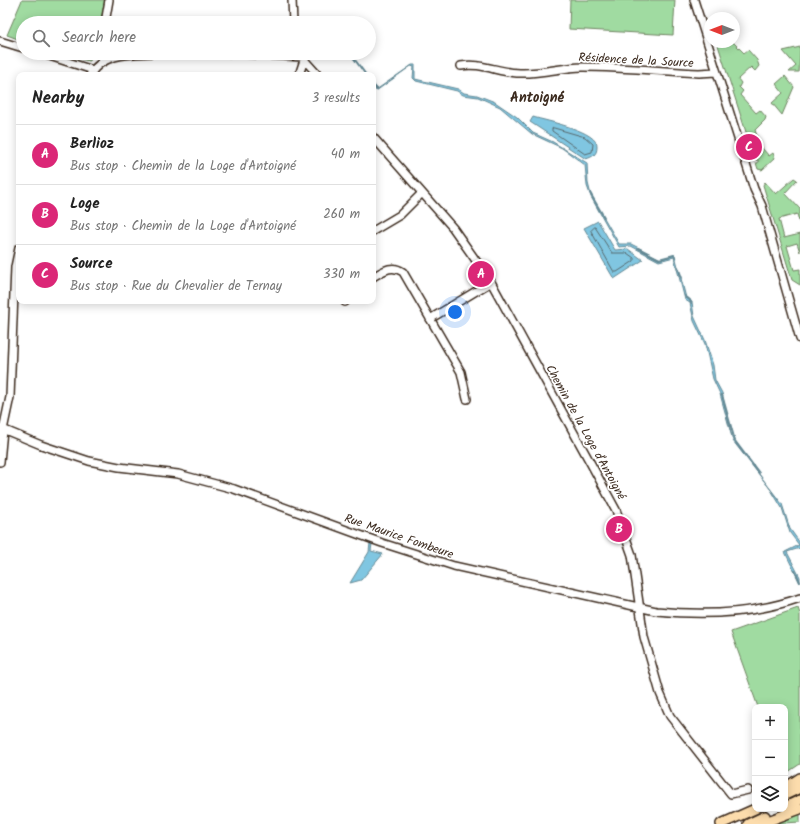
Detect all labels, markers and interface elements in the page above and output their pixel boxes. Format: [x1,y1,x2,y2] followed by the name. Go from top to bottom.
[704,12,740,48] north arrow
[16,16,376,60] search box
[62,26,136,50] text: Search here
[30,27,52,49] icon: search
[578,48,695,73] street label: Résidence de la Source
[32,85,84,112] text: Nearby
[510,87,565,109] district label: Antoigné
[312,88,360,109] text: 3 results
[70,132,114,156] text: Berlioz
[736,132,762,162] pin: C
[41,144,49,165] text: A
[331,144,360,165] text: 40 m
[70,156,296,177] text: Bus stop · Chemin de la Loge d'Antoigné
[70,192,100,216] text: Loge
[41,204,49,225] text: B
[323,204,360,225] text: 260 m
[70,216,296,237] text: Bus stop · Chemin de la Loge d'Antoigné
[70,252,113,276] text: Source
[468,259,494,289] pin: A
[41,264,49,285] text: C
[323,264,360,285] text: 330 m
[70,276,282,297] text: Bus stop · Rue du Chevalier de Ternay
[445,302,465,322] your location
[540,361,631,504] street label: Chemin de la Loge d'Antoigné
[342,509,457,564] street label: Rue Maurice Fombeure
[606,514,632,544] pin: B
[752,704,788,812] map controls
[752,704,788,740] button: +
[752,740,788,776] button: −
[752,776,788,812] button: layers

